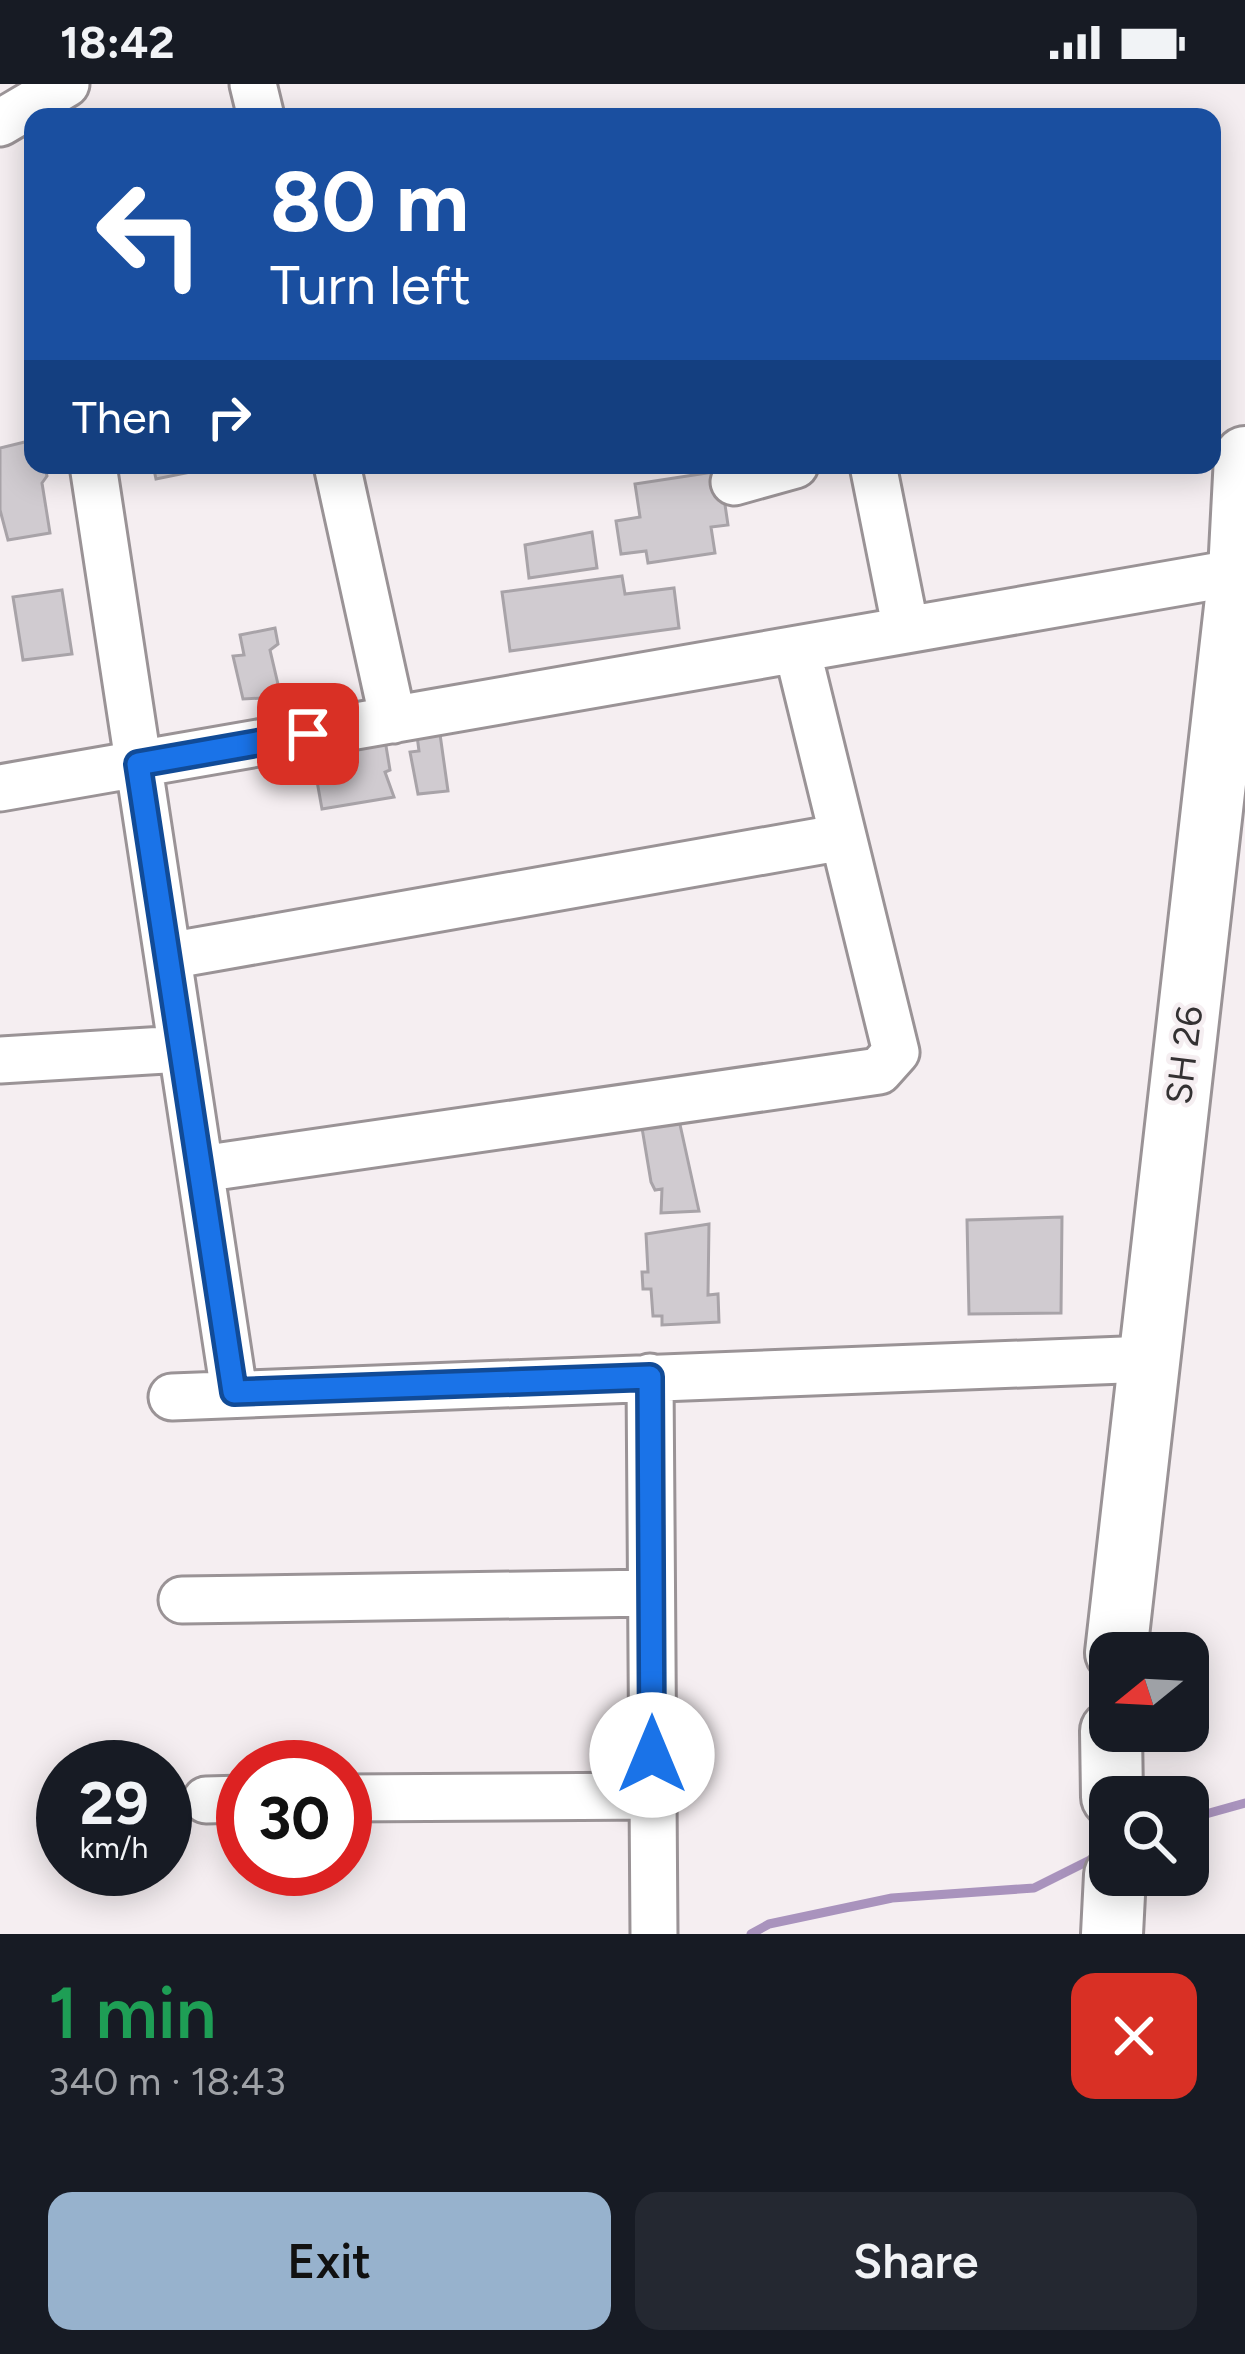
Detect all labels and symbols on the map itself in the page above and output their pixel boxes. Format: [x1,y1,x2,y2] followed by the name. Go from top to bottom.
[257,683,359,785] pin
[1157,1003,1211,1107] street label: SH 26
[1089,1632,1209,1752] north arrow
[589,1692,715,1818] position arrow
[216,1740,372,1896] speed limit sign: 30

